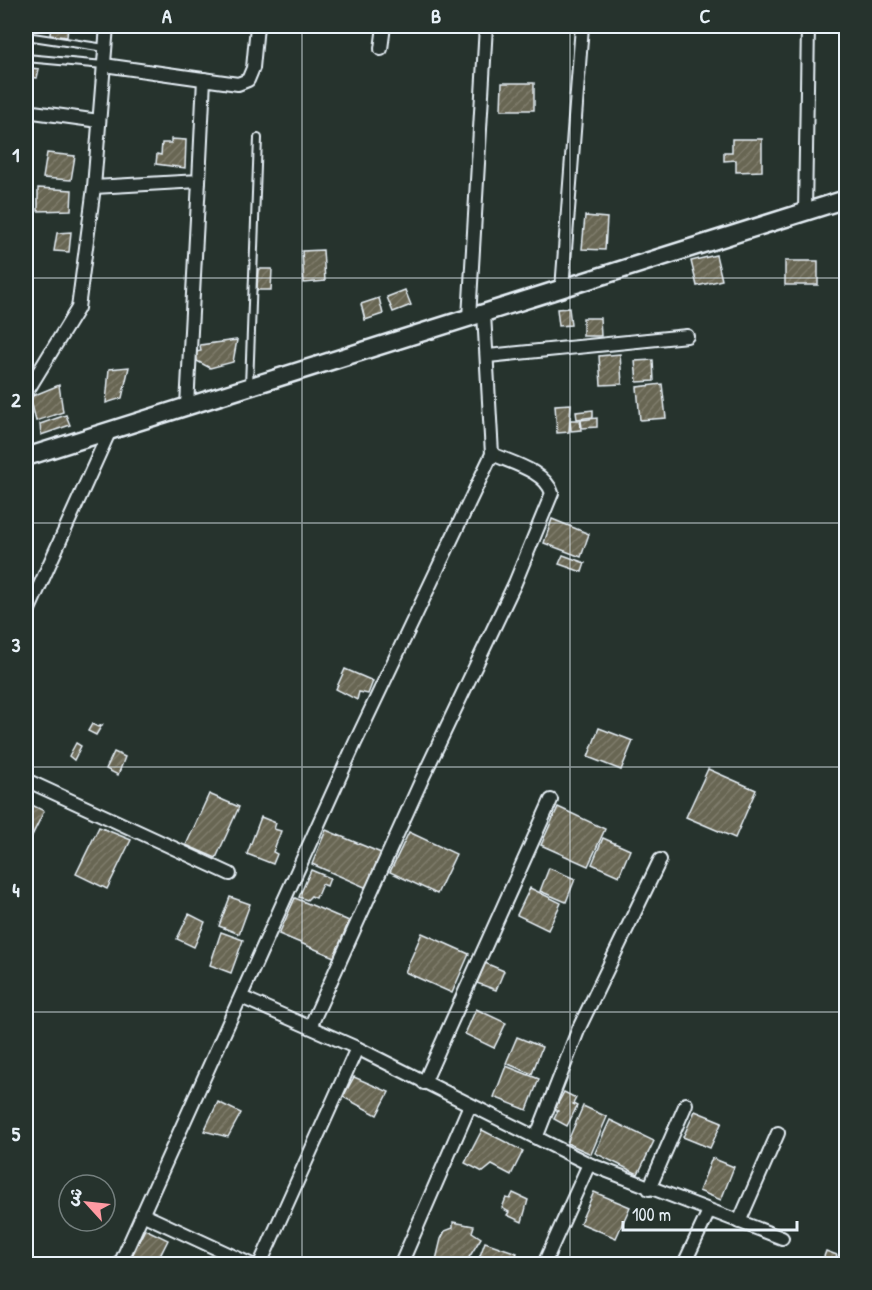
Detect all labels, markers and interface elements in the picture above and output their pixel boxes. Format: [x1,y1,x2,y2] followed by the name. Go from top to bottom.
[162,2,172,29] text: A
[431,2,441,29] text: B
[700,2,711,29] text: C
[12,141,20,168] text: 1
[11,386,21,413] text: 2
[12,631,21,658] text: 3
[12,876,20,903] text: 4
[12,1120,21,1147] text: 5
[57,1173,117,1233] north arrow
[60,1183,87,1209] text: ش
[623,1194,797,1232] scale bar
[632,1202,671,1227] text: 100 m

